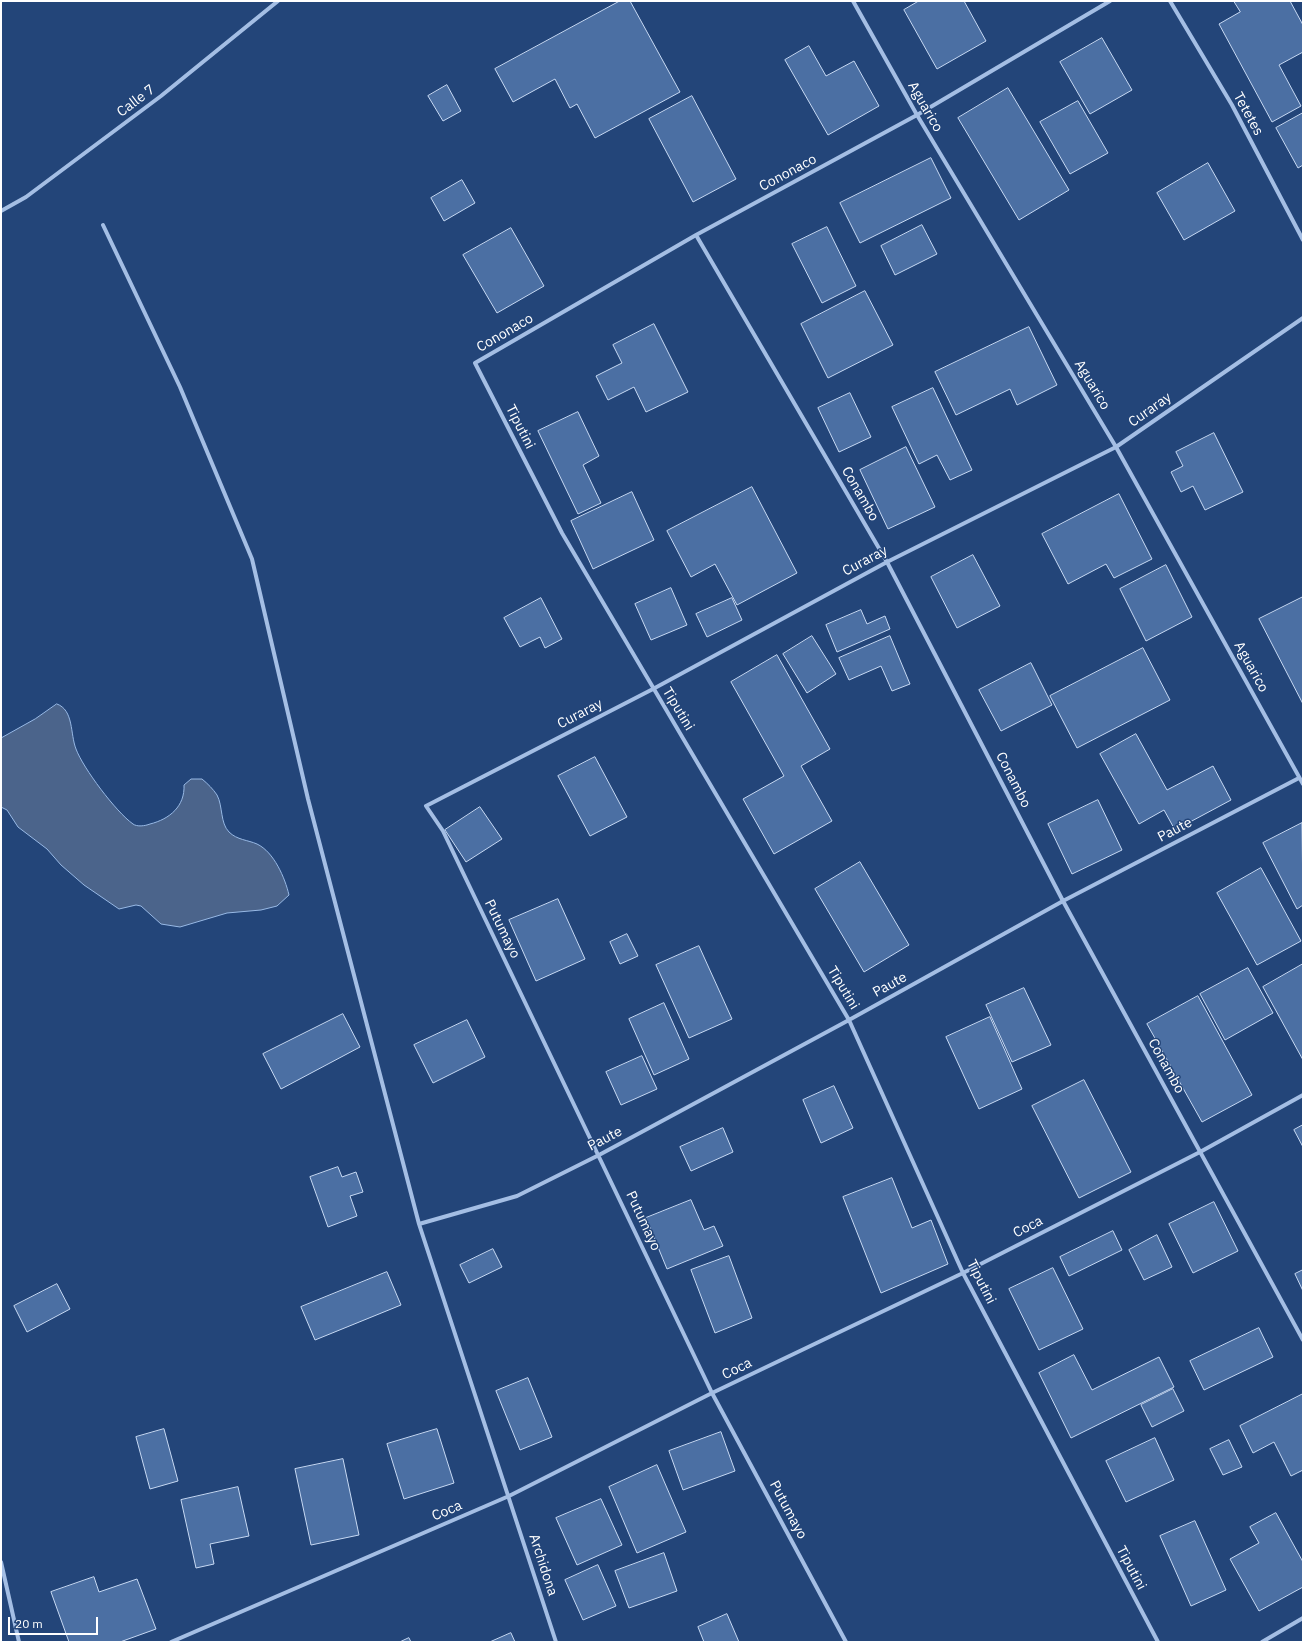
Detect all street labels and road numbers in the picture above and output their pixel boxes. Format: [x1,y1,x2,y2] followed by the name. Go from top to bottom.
[904,79,946,135] street label: Aguarico
[114,81,158,121] street label: Calle 7
[1229,90,1267,138] street label: Tetetes
[756,151,820,195] street label: Cononaco
[474,310,536,356] street label: Cononaco
[1071,357,1113,413] street label: Aguarico
[1125,389,1175,431] street label: Curaray
[502,402,538,452] street label: Tiputini
[838,464,882,524] street label: Conambo
[840,542,890,580] street label: Curaray
[1230,639,1272,695] street label: Aguarico
[659,684,697,734] street label: Tiputini
[555,695,605,733] street label: Curaray
[992,749,1034,811] street label: Conambo
[1155,814,1195,846] street label: Paute
[480,897,524,961] street label: Putumayo
[824,963,862,1013] street label: Tiputini
[870,969,910,1001] street label: Paute
[1144,1036,1188,1096] street label: Conambo
[585,1123,625,1155] street label: Paute
[622,1189,664,1253] street label: Putumayo
[1010,1212,1046,1242] street label: Coca
[963,1257,999,1307] street label: Tiputini
[719,1355,755,1383] street label: Coca
[766,1478,810,1542] street label: Putumayo
[429,1497,465,1525] street label: Coca
[525,1532,561,1598] street label: Archidona
[1112,1543,1150,1593] street label: Tiputini

